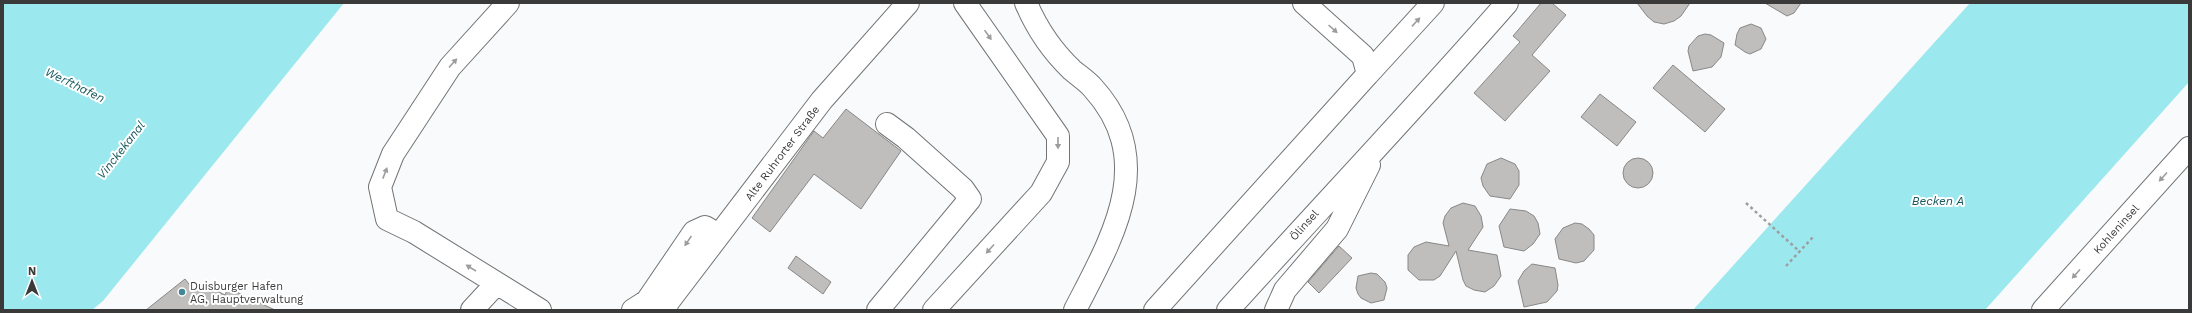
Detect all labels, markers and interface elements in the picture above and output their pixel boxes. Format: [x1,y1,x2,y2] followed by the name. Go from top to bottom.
[1411,17,1421,27] one-way arrow
[1328,24,1338,34] one-way arrow
[984,30,992,40] one-way arrow
[449,57,458,68] one-way arrow
[43,65,107,105] water label: Werfthafen
[743,103,822,203] street label: Alte Ruhrorter Straße
[94,118,148,182] water label: Vinckekanal
[1055,137,1061,150] one-way arrow
[383,167,389,179] one-way arrow
[2158,172,2168,182] one-way arrow
[1912,194,1964,208] water label: Becken A
[2091,202,2142,257] street label: Kohleninsel
[1286,206,1322,243] street label: Ölinsel
[684,236,692,246] one-way arrow
[986,244,995,253] one-way arrow
[12,261,52,301] north arrow
[465,264,476,271] one-way arrow
[28,265,36,278] text: N
[2071,269,2081,279] one-way arrow
[190,280,303,306] place label: Duisburger Hafen AG, Hauptverwaltung
[177,287,187,297] marker: Duisburger Hafen AG, Hauptverwaltung

